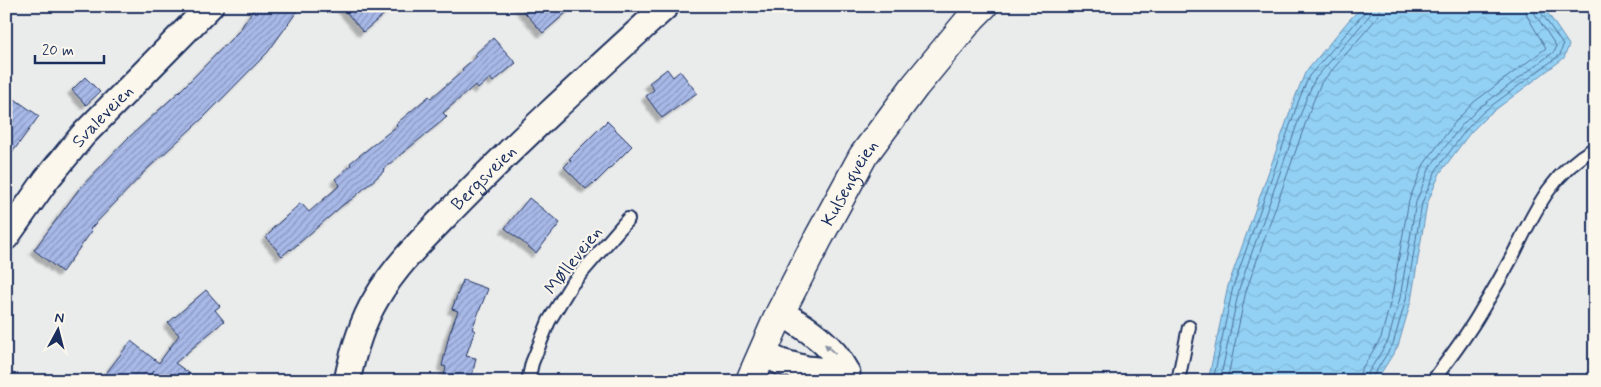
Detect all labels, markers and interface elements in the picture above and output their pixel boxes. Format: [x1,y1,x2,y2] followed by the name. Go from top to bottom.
[35,32,104,64] scale bar
[42,41,74,61] text: 20 m
[67,80,139,153] street label: Svaleveien
[816,135,884,231] street label: Kulsengveien
[446,140,522,216] street label: Bergsveien
[539,221,608,300] street label: Mølleveien
[32,304,82,354] north arrow
[54,309,65,328] text: N
[824,343,836,355] one-way arrow

